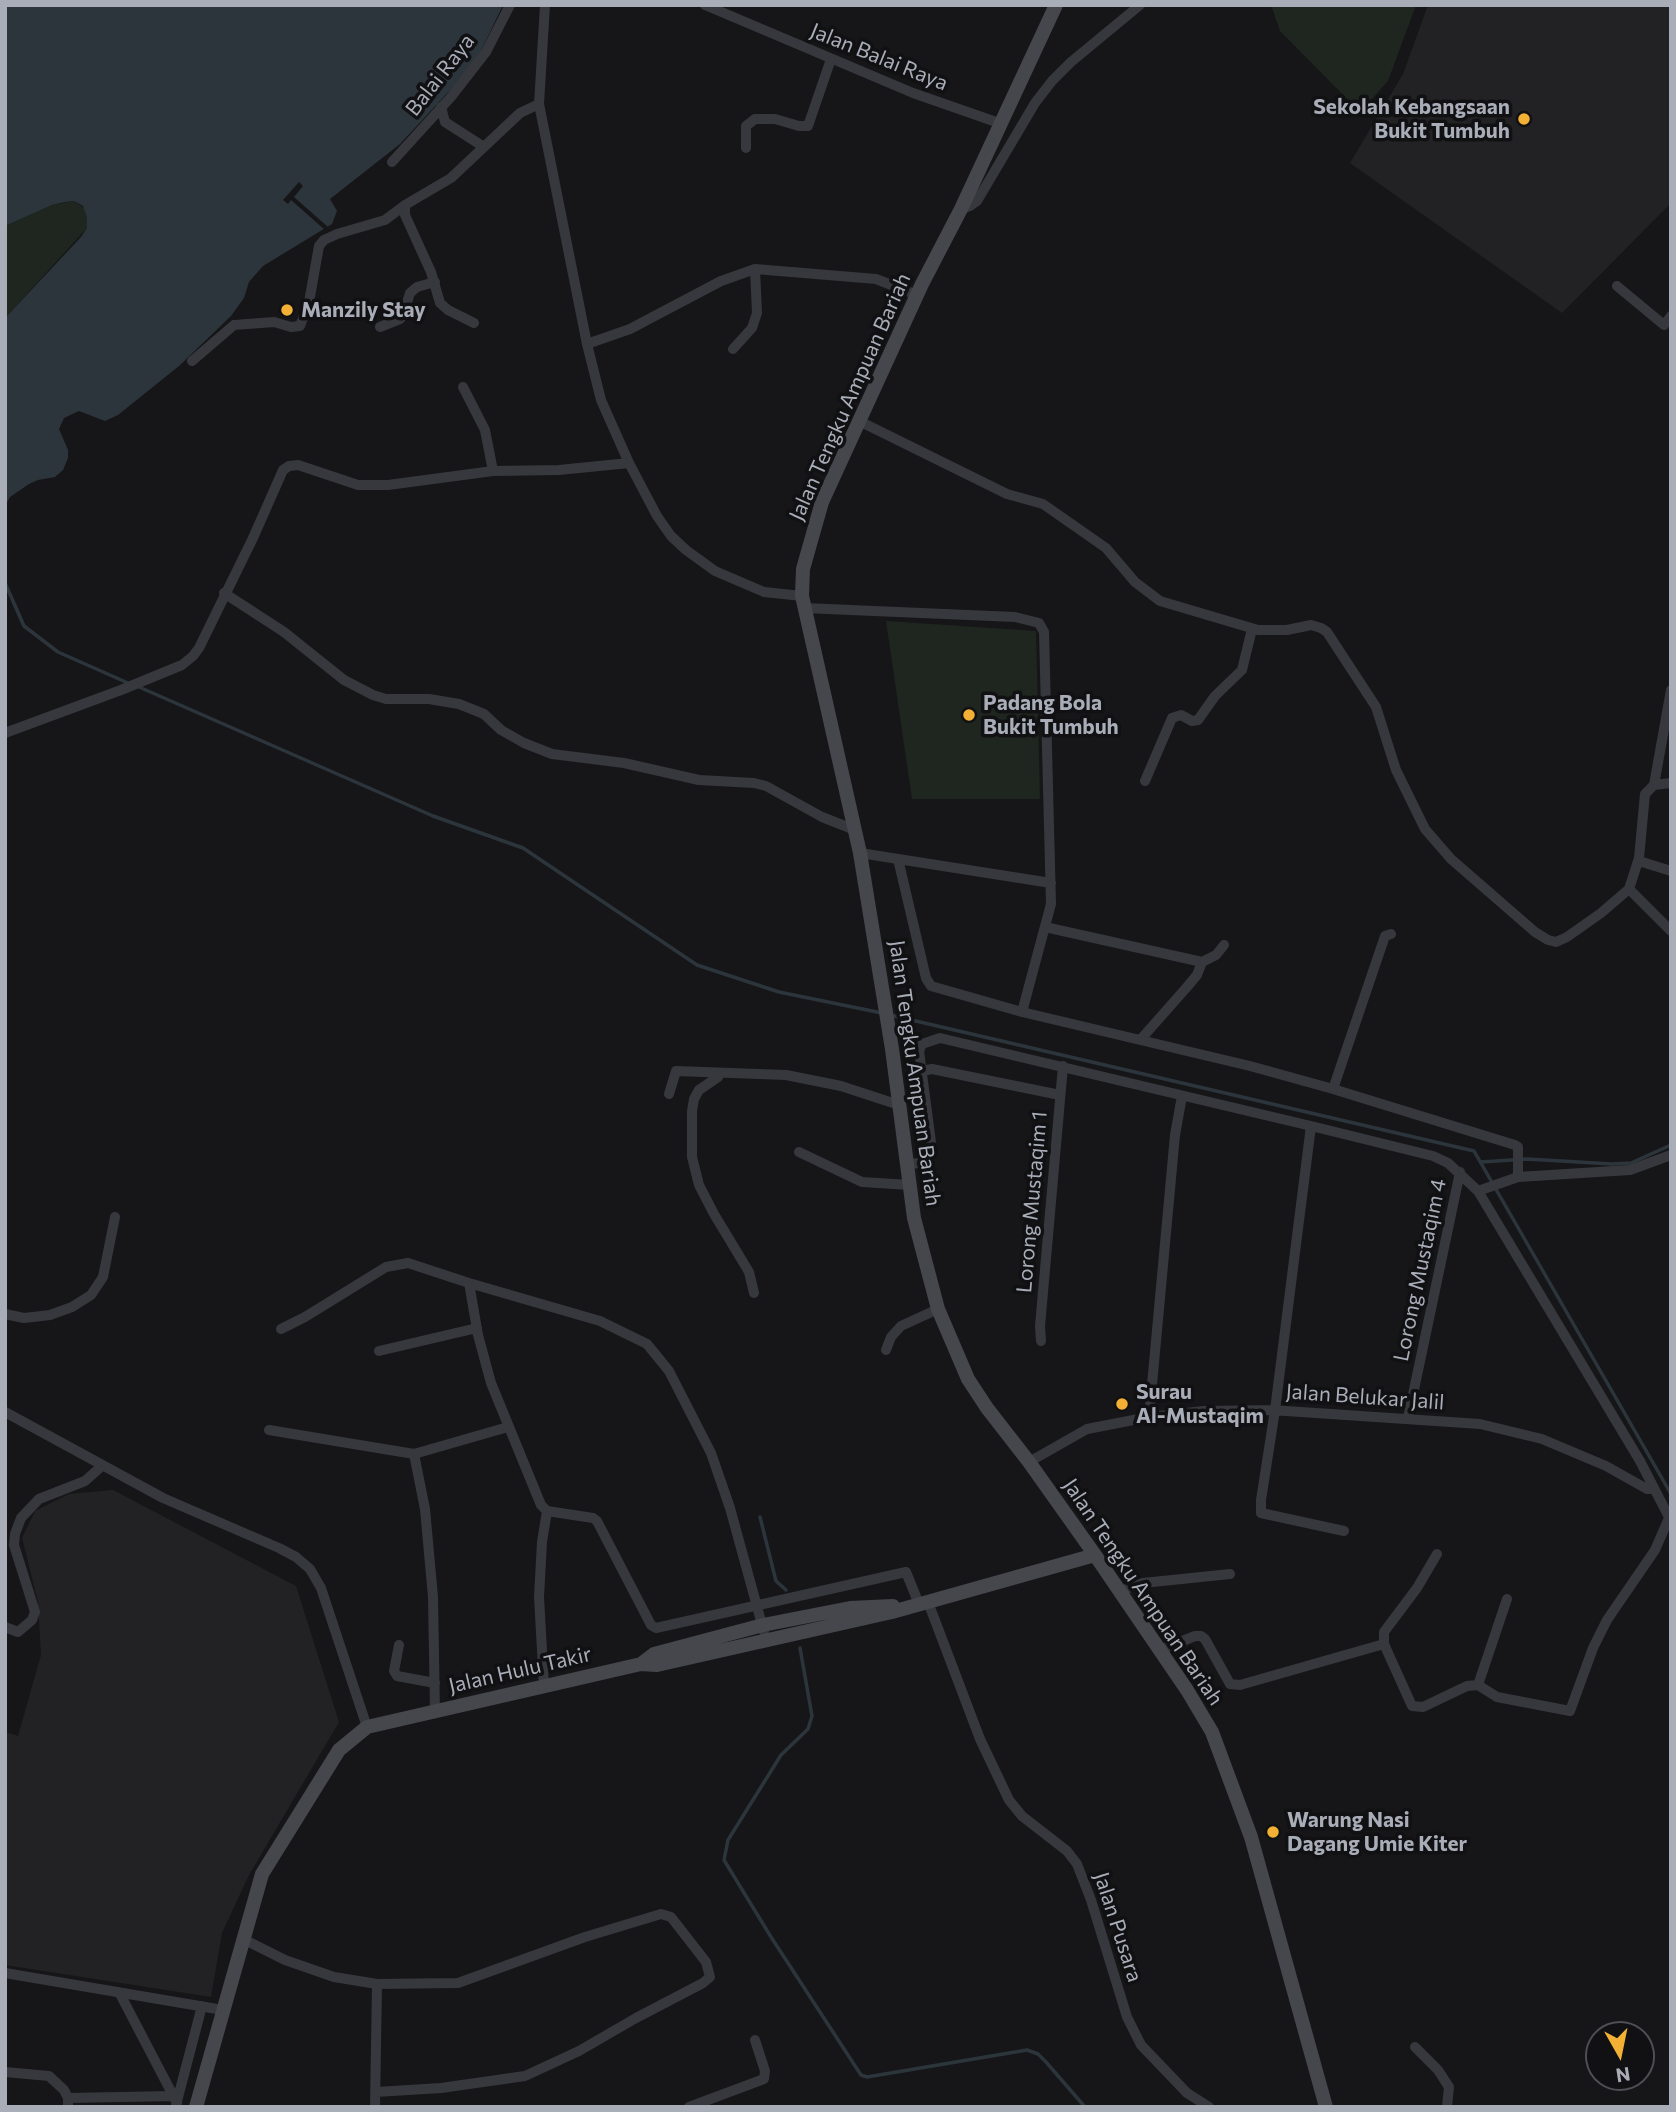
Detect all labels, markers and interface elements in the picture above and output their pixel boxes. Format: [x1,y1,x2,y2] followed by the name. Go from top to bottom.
[807,18,951,96] street label: Jalan Balai Raya
[400,29,480,121] street label: Balai Raya
[1313,94,1510,144] place label: Sekolah Kebangsaan Bukit Tumbuh
[1516,111,1532,127] marker: Sekolah Kebangsaan Bukit Tumbuh
[784,269,916,525] street label: Jalan Tengku Ampuan Bariah
[301,297,426,323] place label: Manzily Stay
[279,302,295,318] marker: Manzily Stay
[983,690,1119,740] place label: Padang Bola Bukit Tumbuh
[961,707,977,723] marker: Padang Bola Bukit Tumbuh
[884,938,946,1208] street label: Jalan Tengku Ampuan Bariah
[1011,1110,1053,1294] street label: Lorong Mustaqim 1
[1388,1176,1452,1364] street label: Lorong Mustaqim 4
[1136,1379,1264,1429] place label: Surau Al-Mustaqim
[1285,1379,1445,1415] street label: Jalan Belukar Jalil
[1114,1396,1130,1412] marker: Surau Al-Mustaqim
[1058,1474,1228,1710] street label: Jalan Tengku Ampuan Bariah
[446,1641,594,1699] street label: Jalan Hulu Takir
[1287,1807,1467,1857] place label: Warung Nasi Dagang Umie Kiter
[1265,1824,1281,1840] marker: Warung Nasi Dagang Umie Kiter
[1088,1869,1148,1985] street label: Jalan Pusara
[1585,2021,1655,2091] north arrow
[1614,2063,1632,2088] text: N

